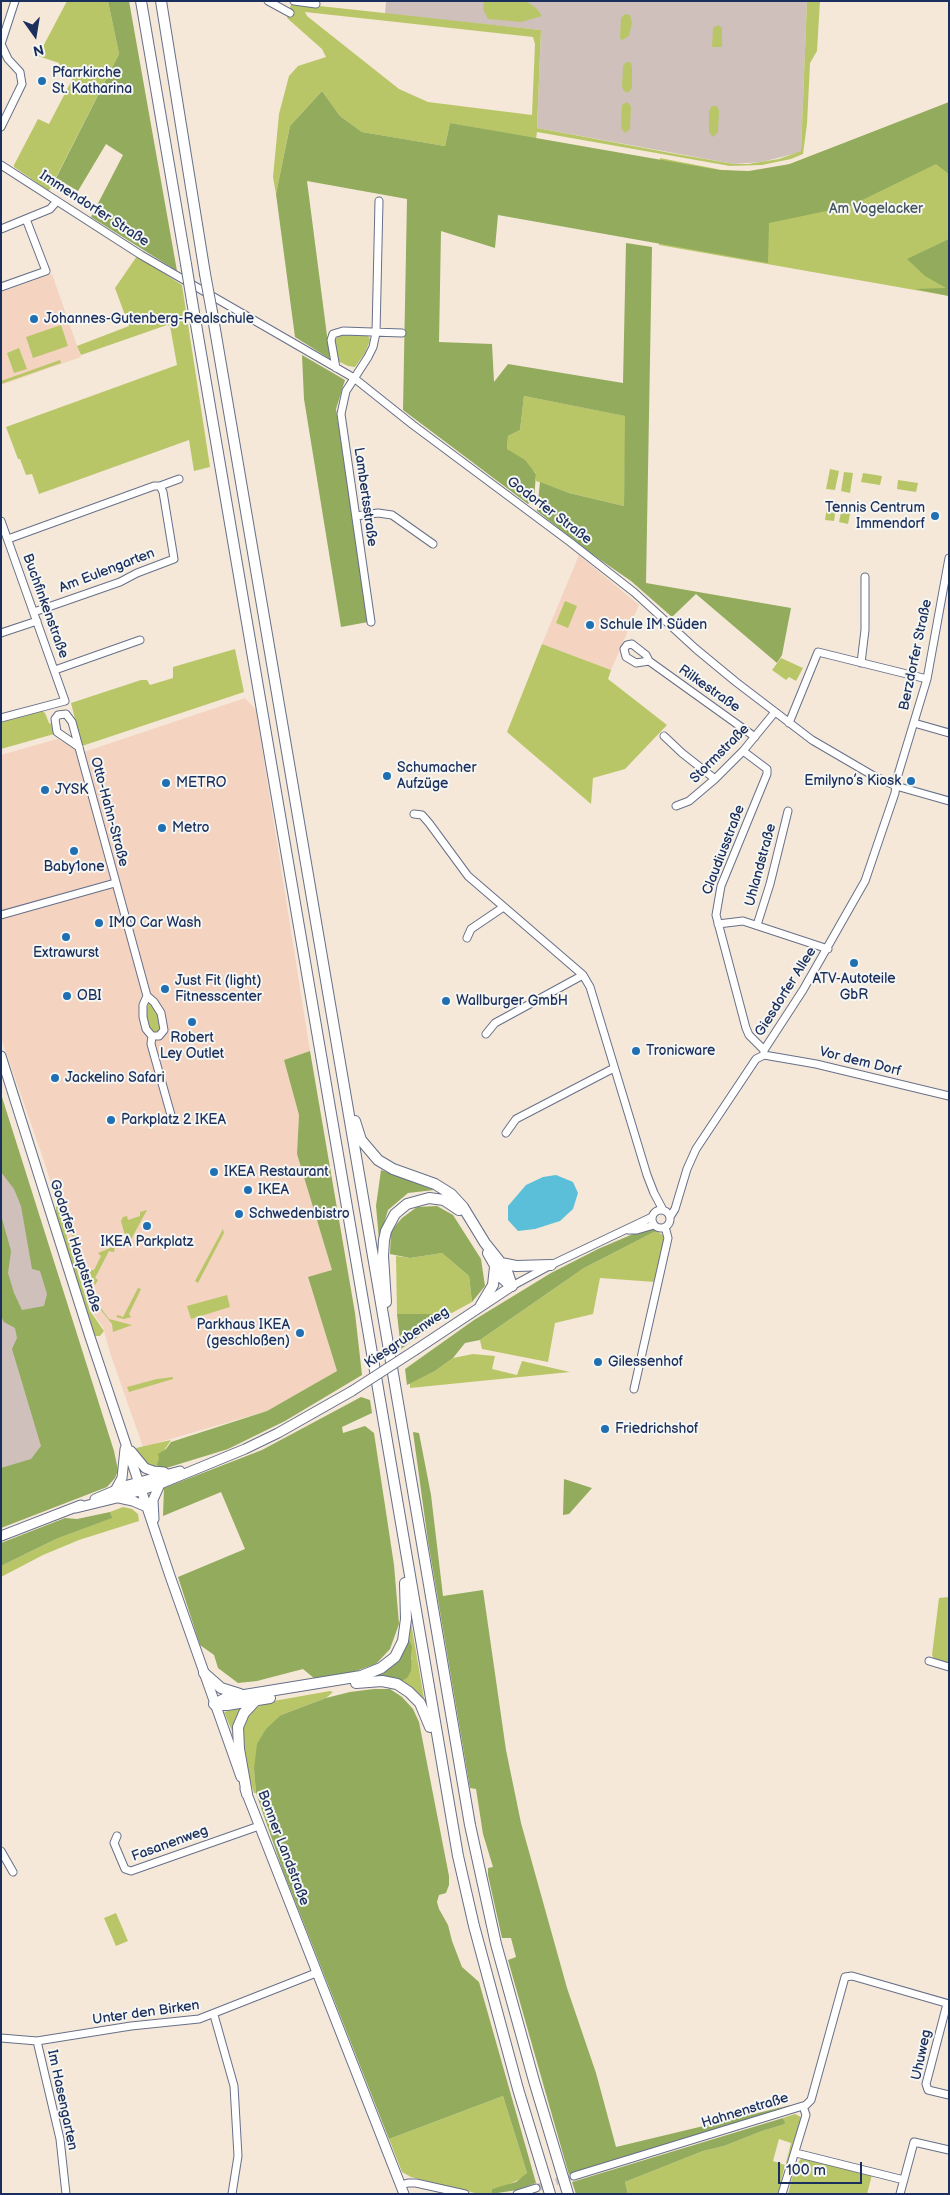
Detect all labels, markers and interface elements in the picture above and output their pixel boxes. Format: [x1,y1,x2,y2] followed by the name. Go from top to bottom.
[10,10,60,60] north arrow
[31,41,46,60] text: N
[52,65,132,98] place label: Pfarrkirche St. Katharina
[36,75,48,87] marker: Pfarrkirche St. Katharina
[36,167,152,251] street label: Immendorfer Straße
[829,201,923,217] park label: Am Vogelacker
[44,311,254,327] place label: Johannes-Gutenberg-Realschule
[28,313,40,325] marker: Johannes-Gutenberg-Realschule
[350,446,380,548] street label: Lambertsstraße
[503,474,595,548] street label: Godorfer Straße
[825,500,925,532] place label: Tennis Centrum Immendorf
[929,510,941,522] marker: Tennis Centrum Immendorf
[57,545,157,597] street label: Am Eulengarten
[18,551,72,661] street label: Buchfinkenstraße
[896,598,936,712] street label: Berzdorfer Straße
[600,617,707,633] place label: Schule IM Süden
[584,619,596,631] marker: Schule IM Süden
[675,662,743,716] street label: Rilkestraße
[687,721,753,787] street label: Stormstraße
[86,756,132,868] street label: Otto-Hahn-Straße
[397,760,476,792] place label: Schumacher Aufzüge
[381,770,393,782] marker: Schumacher Aufzüge
[804,773,901,789] place label: Emilyno’s Kiosk
[176,775,226,791] place label: METRO
[905,775,917,787] marker: Emilyno’s Kiosk
[160,777,172,789] marker: METRO
[55,782,88,798] place label: JYSK
[39,784,51,796] marker: JYSK
[699,803,749,897] street label: Claudiusstraße
[172,820,209,836] place label: Metro
[156,822,168,834] marker: Metro
[742,822,780,908] street label: Uhlandstraße
[68,845,80,857] marker: Baby1one
[43,859,105,875] place label: Baby1one
[109,915,201,931] place label: IMO Car Wash
[93,917,105,929] marker: IMO Car Wash
[60,931,72,943] marker: Extrawurst
[752,944,820,1040] street label: Giesdorfer Allee
[33,945,99,961] place label: Extrawurst
[848,957,860,969] marker: ATV-Autoteile GbR
[813,971,895,1004] place label: ATV-Autoteile GbR
[175,973,262,1006] place label: Just Fit (light) Fitnesscenter
[159,983,171,995] marker: Just Fit (light) Fitnesscenter
[77,988,102,1004] place label: OBI
[61,990,73,1002] marker: OBI
[456,993,568,1009] place label: Wallburger GmbH
[440,995,452,1007] marker: Wallburger GmbH
[186,1016,198,1028] marker: Robert Ley Outlet
[160,1030,224,1062] place label: Robert Ley Outlet
[646,1043,715,1059] place label: Tronicware
[818,1044,902,1080] street label: Vor dem Dorf
[630,1045,642,1057] marker: Tronicware
[65,1070,165,1086] place label: Jackelino Safari
[49,1072,61,1084] marker: Jackelino Safari
[121,1112,226,1128] place label: Parkplatz 2 IKEA
[105,1114,117,1126] marker: Parkplatz 2 IKEA
[224,1164,329,1180] place label: IKEA Restaurant
[208,1166,220,1178] marker: IKEA Restaurant
[46,1178,104,1314] street label: Godorfer Hauptstraße
[258,1182,289,1198] place label: IKEA
[242,1184,254,1196] marker: IKEA
[249,1206,350,1222] place label: Schwedenbistro
[233,1208,245,1220] marker: Schwedenbistro
[141,1220,153,1232] marker: IKEA Parkplatz
[100,1234,194,1250] place label: IKEA Parkplatz
[362,1304,452,1372] street label: Kiesgrubenweg
[197,1317,290,1350] place label: Parkhaus IKEA (geschloßen)
[294,1327,306,1339] marker: Parkhaus IKEA (geschloßen)
[608,1354,683,1370] place label: Gilessenhof
[592,1356,604,1368] marker: Gilessenhof
[615,1421,698,1437] place label: Friedrichshof
[599,1423,611,1435] marker: Friedrichshof
[253,1788,313,1908] street label: Bonner Landstraße
[129,1822,211,1866] street label: Fasanenweg
[91,1997,201,2029] street label: Unter den Birken
[908,2028,936,2082] street label: Uhuweg
[43,2048,81,2152] street label: Im Hasengarten
[699,2090,791,2132] street label: Hahnenstraße
[780,2152,864,2184] scale bar
[786,2161,826,2180] text: 100 m

